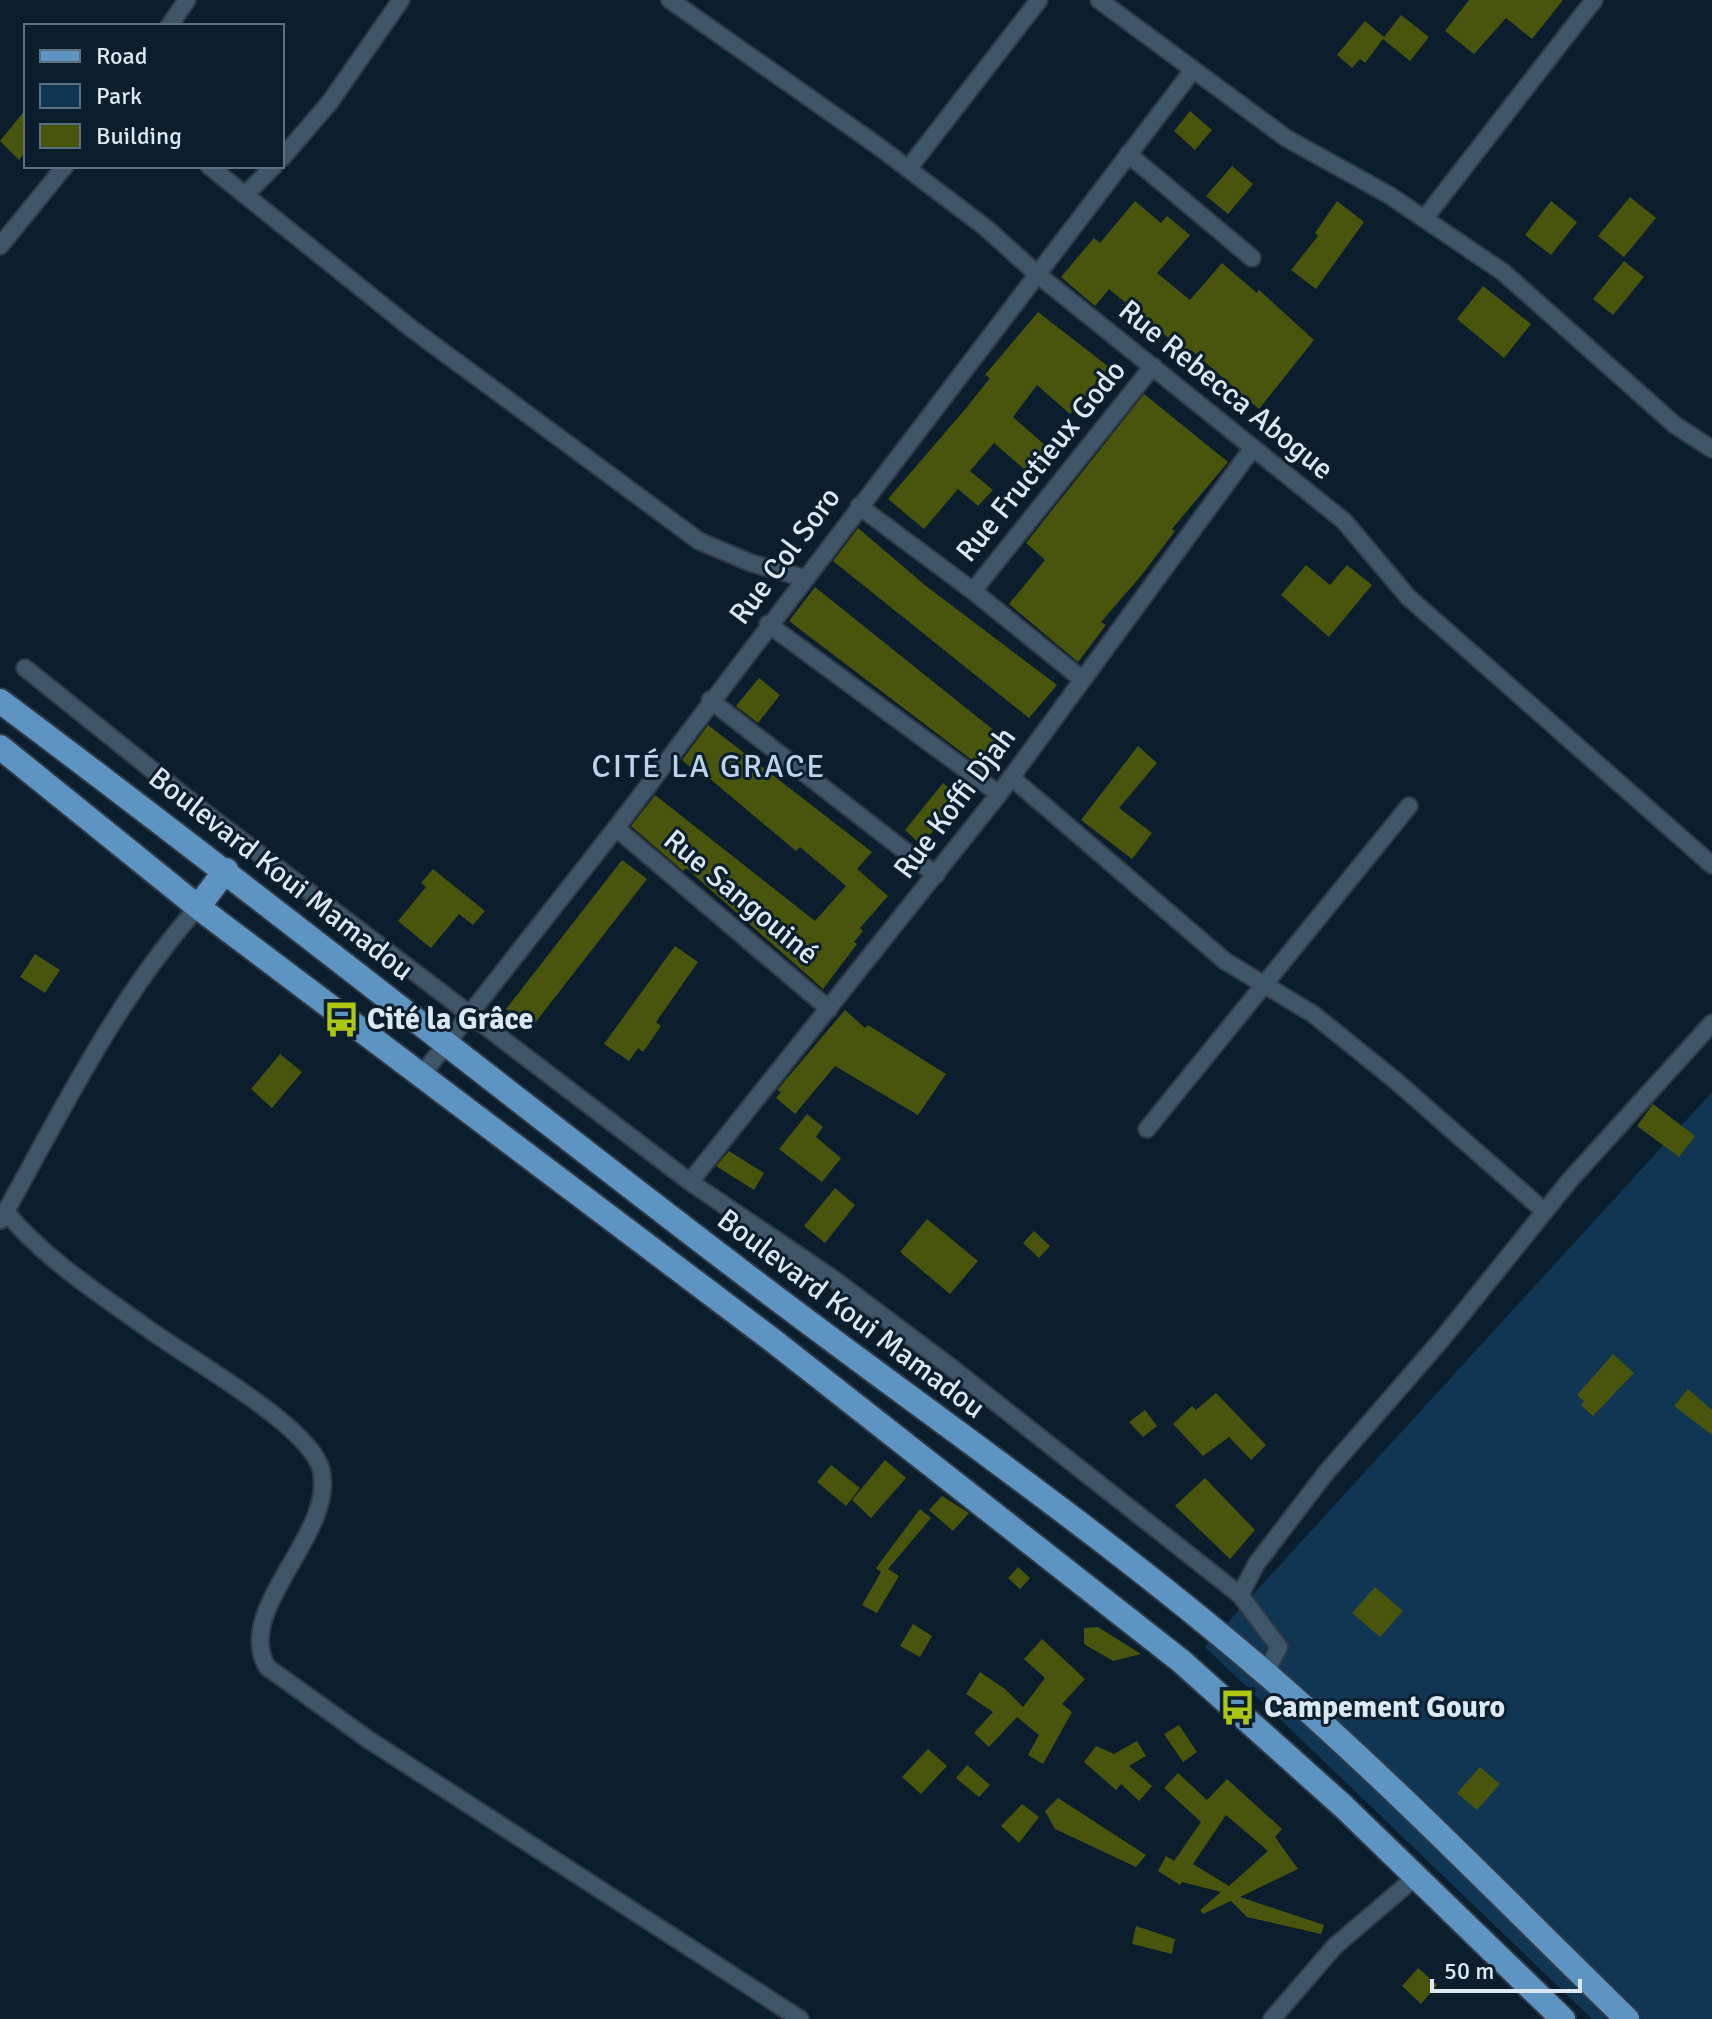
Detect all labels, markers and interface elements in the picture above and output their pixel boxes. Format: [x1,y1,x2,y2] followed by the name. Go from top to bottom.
[24,24,284,168] legend
[96,41,147,71] text: Road
[96,81,142,111] text: Park
[96,121,182,151] text: Building
[1111,292,1341,488] street label: Rue Rebecca Abogue
[948,353,1134,569] street label: Rue Fructieux Godo
[721,480,849,632] street label: Rue Col Soro
[886,720,1024,886] street label: Rue Koffi Djah
[592,747,826,786] district label: CITÉ LA GRACE
[141,759,421,989] street label: Boulevard Koui Mamadou
[656,822,826,972] street label: Rue Sangouiné
[322,1000,360,1038] bus stop icon: Cité la Grâce
[367,1001,533,1038] place label: Cité la Grâce
[710,1201,992,1427] street label: Boulevard Koui Mamadou
[1219,1688,1257,1726] bus stop icon: Campement Gouro
[1264,1689,1505,1726] place label: Campement Gouro
[1432,1943,1580,1993] scale bar
[1444,1956,1494,1986] text: 50 m

